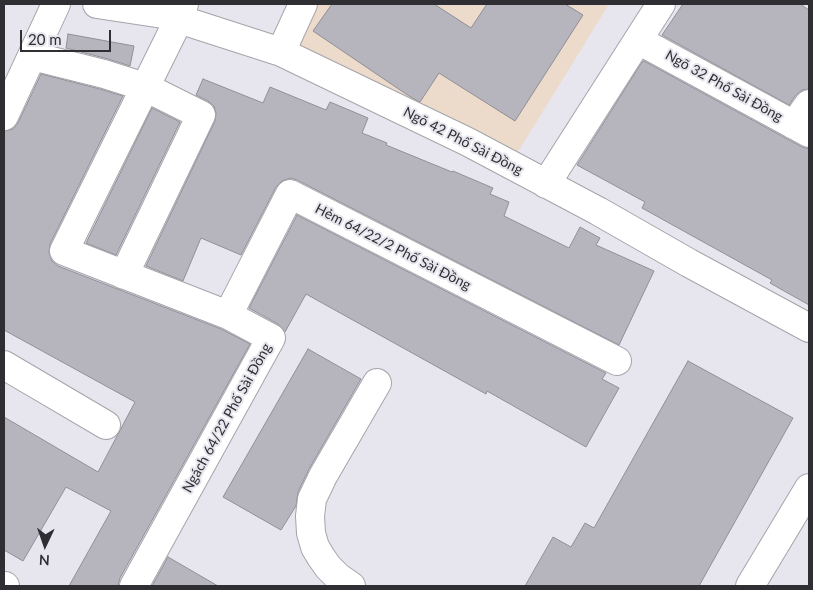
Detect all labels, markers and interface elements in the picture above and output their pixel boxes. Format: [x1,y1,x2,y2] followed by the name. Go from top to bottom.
[22,20,114,52] scale bar
[28,30,62,48] text: 20 m
[662,47,786,125] street label: Ngõ 32 Phố Sài Đồng
[400,104,526,178] street label: Ngõ 42 Phố Sài Đồng
[312,200,474,294] street label: Hẻm 64/22/2 Phố Sài Đồng
[179,340,275,496] street label: Ngách 64/22 Phố Sài Đồng
[20,520,70,570] north arrow
[38,552,50,569] text: N

